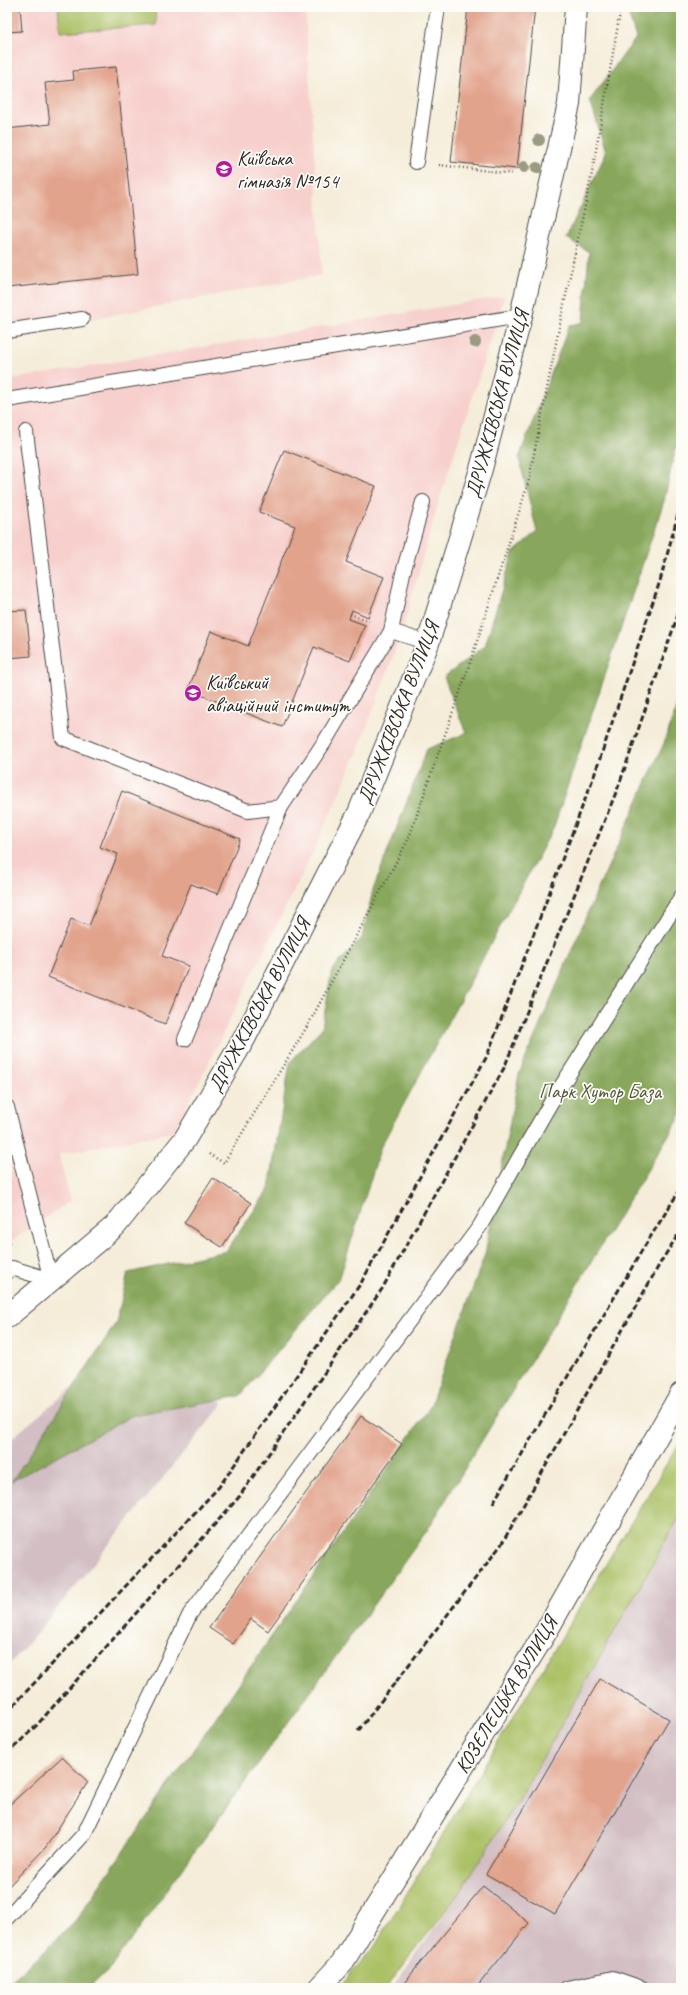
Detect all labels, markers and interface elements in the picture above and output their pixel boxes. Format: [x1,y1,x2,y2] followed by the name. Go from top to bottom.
[237,146,340,194] place label: Київська гімназія №154
[214,159,234,179] school or university icon: Київська гімназія №154
[460,304,535,501] street label: ДРУЖКІВСЬКА ВУЛИЦЯ
[352,615,445,808] street label: ДРУЖКІВСЬКА ВУЛИЦЯ
[206,670,351,718] place label: Київський авіаційний інститут
[183,683,203,703] school or university icon: Київський авіаційний інститут
[203,911,317,1096] street label: ДРУЖКІВСЬКА ВУЛИЦЯ
[539,1079,663,1104] park label: Парк Хутор База
[449,1610,564,1778] street label: КОЗЕЛЕЦЬКА ВУЛИЦЯ

